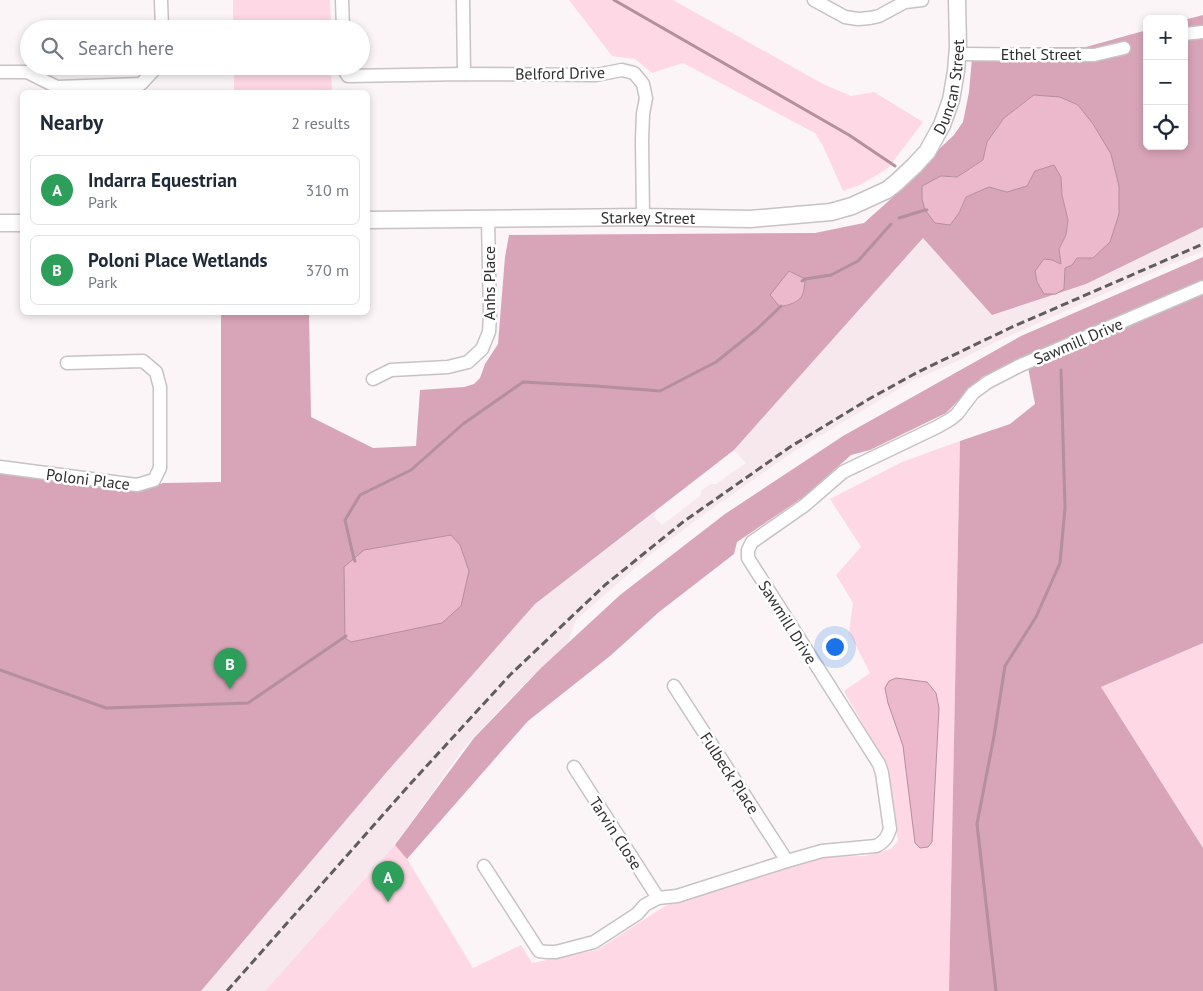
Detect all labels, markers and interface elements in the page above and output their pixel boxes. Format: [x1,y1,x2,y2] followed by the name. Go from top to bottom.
[1143,15,1188,150] map controls
[1143,15,1188,60] button: +
[20,20,370,75] search box
[38,34,66,62] icon: search
[78,36,174,60] text: Search here
[929,39,968,138] street label: Duncan Street
[1001,44,1082,64] street label: Ethel Street
[1143,60,1188,105] button: −
[515,62,605,84] street label: Belford Drive
[1143,105,1188,150] button: locate
[40,109,103,136] text: Nearby
[291,113,350,133] text: 2 results
[88,168,237,192] text: Indarra Equestrian
[52,180,62,200] text: A
[306,180,349,200] text: 310 m
[88,192,117,212] text: Park
[601,207,696,228] street label: Starkey Street
[479,246,499,320] street label: Anhs Place
[88,248,268,272] text: Poloni Place Wetlands
[52,260,62,280] text: B
[306,260,349,280] text: 370 m
[88,272,117,292] text: Park
[1030,313,1126,369] street label: Sawmill Drive
[45,464,131,494] street label: Poloni Place
[754,576,822,668] street label: Sawmill Drive
[822,634,848,660] your location
[214,648,246,689] pin: B
[696,728,764,818] street label: Fulbeck Place
[585,793,647,873] street label: Tarvin Close
[372,861,404,902] pin: A

